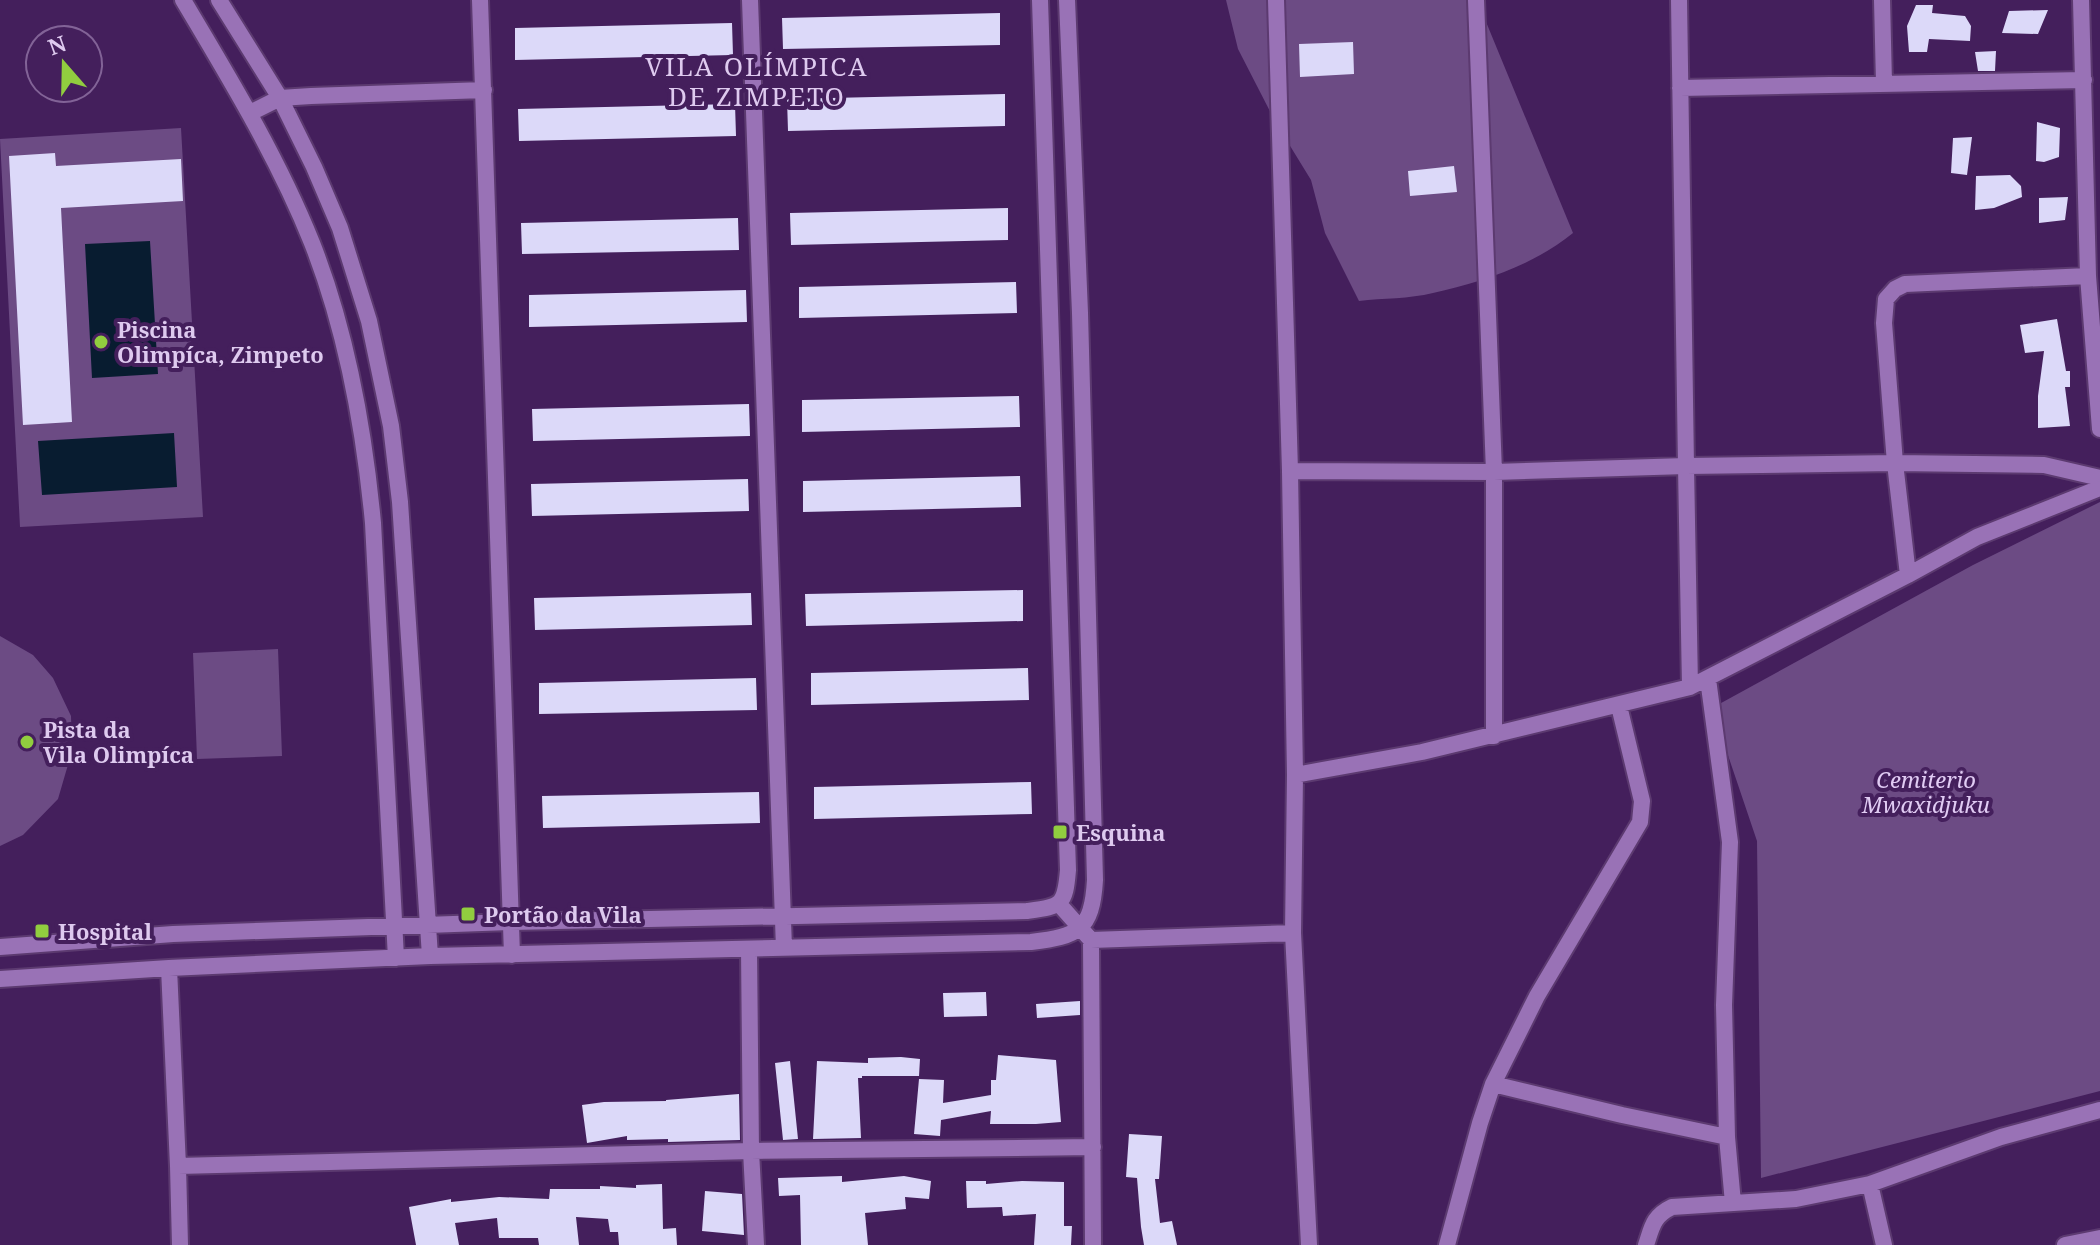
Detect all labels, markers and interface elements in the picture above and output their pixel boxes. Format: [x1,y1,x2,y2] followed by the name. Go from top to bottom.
[24,24,104,104] north arrow
[44,27,70,61] text: N
[645,48,869,114] district label: VILA OLÍMPICA DE ZIMPETO
[117,314,324,369] place label: Piscina Olimpíca, Zimpeto
[92,333,110,351] marker: Piscina Olimpíca, Zimpeto
[43,714,194,769] place label: Pista da Vila Olimpíca
[18,733,36,751] marker: Pista da Vila Olimpíca
[1861,764,1990,819] park label: Cemiterio Mwaxidjuku
[1076,817,1166,847] place label: Esquina
[1051,823,1069,841] marker: Esquina
[484,899,642,929] place label: Portão da Vila
[459,905,477,923] marker: Portão da Vila
[58,916,152,946] place label: Hospital
[33,922,51,940] marker: Hospital

